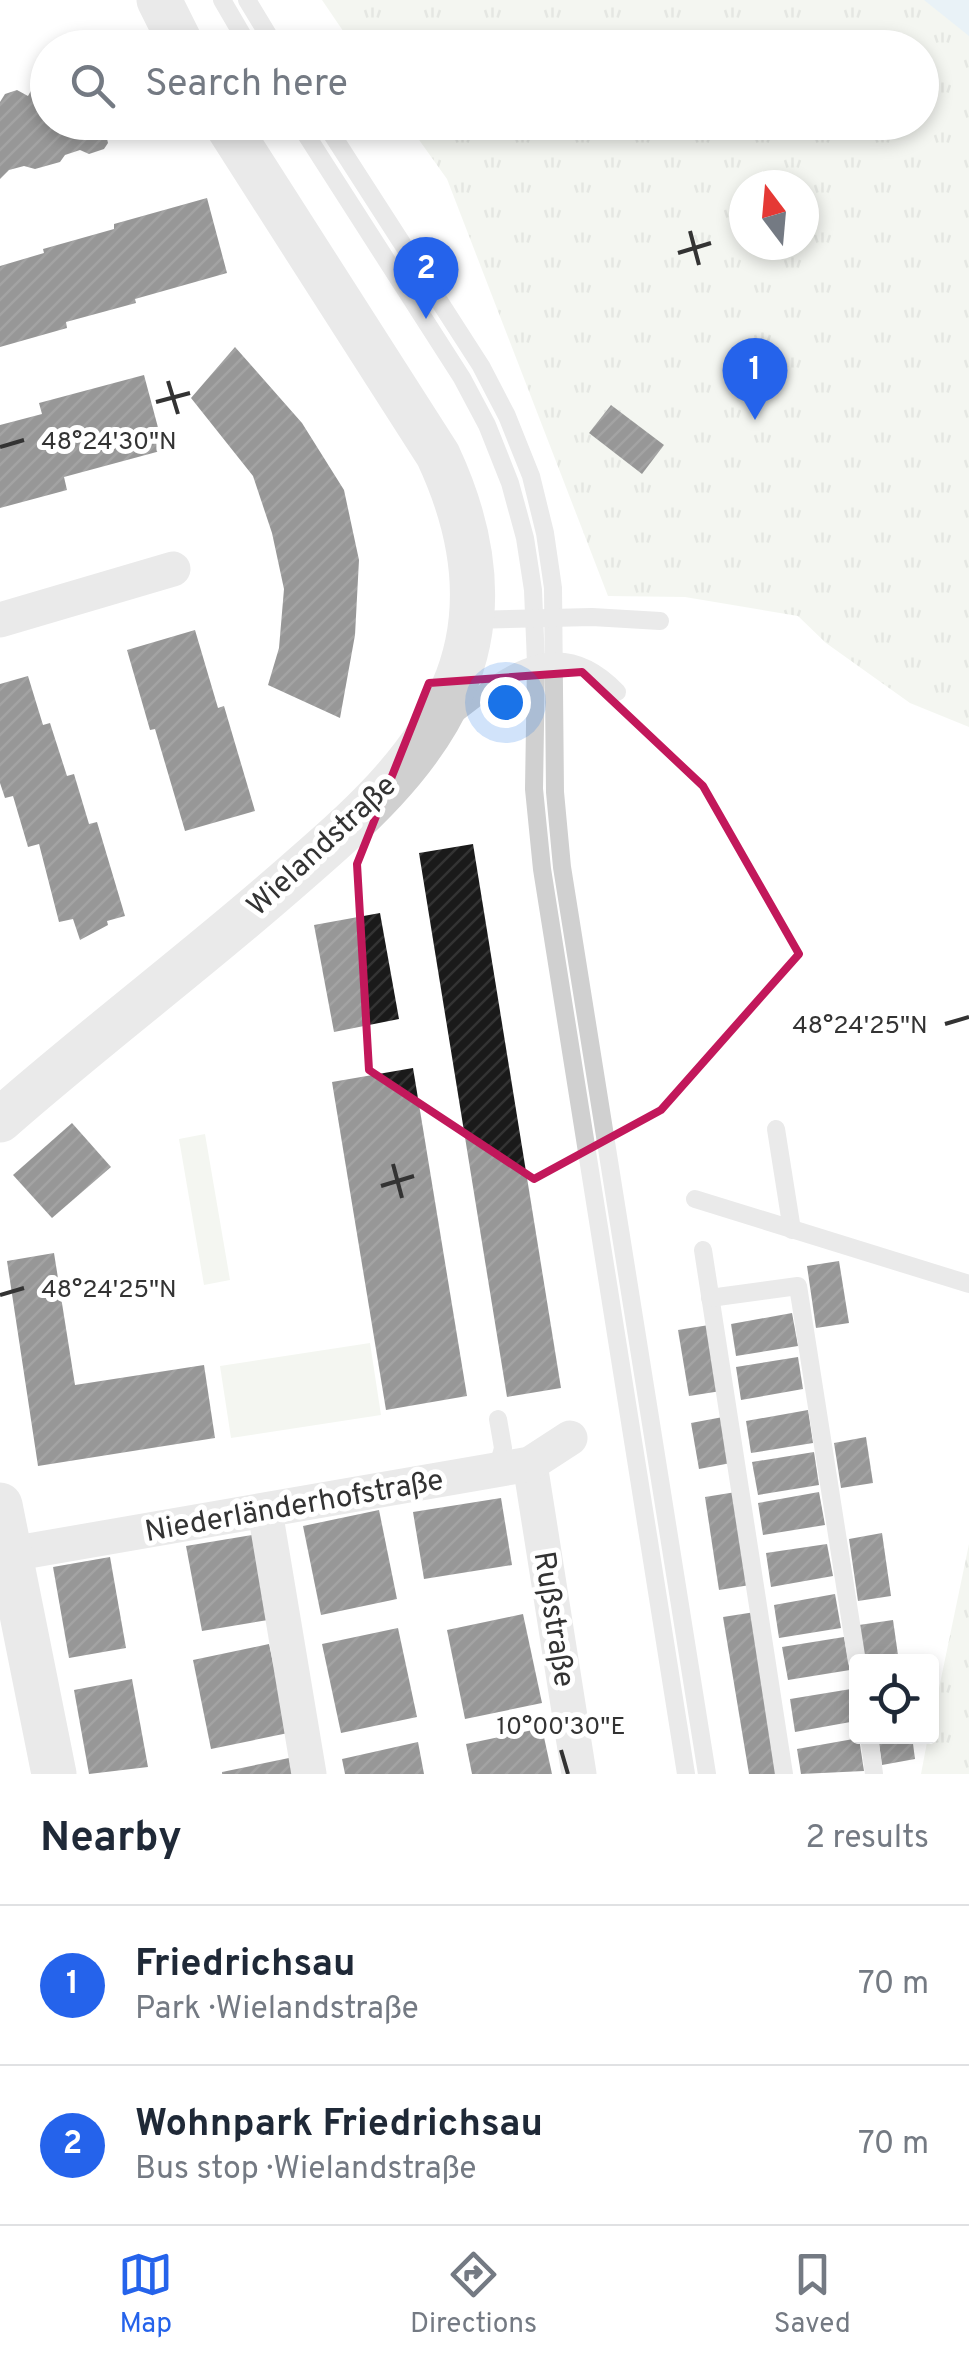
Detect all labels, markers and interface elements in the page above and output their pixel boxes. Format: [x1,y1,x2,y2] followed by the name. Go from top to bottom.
[30,30,939,140] search box
[65,58,120,113] icon: search
[145,61,348,110] text: Search here
[729,170,819,260] north arrow
[394,236,458,319] pin: 2
[722,338,788,420] pin: 1
[41,427,177,459] text: 48°24'30"N
[480,677,531,728] your location
[240,768,405,925] street label: Wielandstraße
[792,1011,928,1043] text: 48°24'25"N
[41,1275,177,1307] text: 48°24'25"N
[142,1463,447,1552] street label: Niederländerhofstraße
[524,1549,581,1690] street label: Rußstraße
[849,1654,939,1744] map controls
[849,1654,939,1744] button: locate
[497,1712,625,1744] text: 10°00'30"E
[40,1813,182,1866] text: Nearby
[805,1819,929,1859] text: 2 results
[135,1941,356,1990] text: Friedrichsau
[66,1965,79,2005] text: 1
[858,1965,929,2005] text: 70 m
[135,1990,419,2030] text: Park · Wielandstraße
[135,2101,543,2150] text: Wohnpark Friedrichsau
[63,2125,82,2165] text: 2
[858,2125,929,2165] text: 70 m
[135,2150,477,2190] text: Bus stop · Wielandstraße
[118,2247,173,2343] tab: Map
[410,2247,537,2343] tab: Directions
[774,2247,851,2343] tab: Saved

